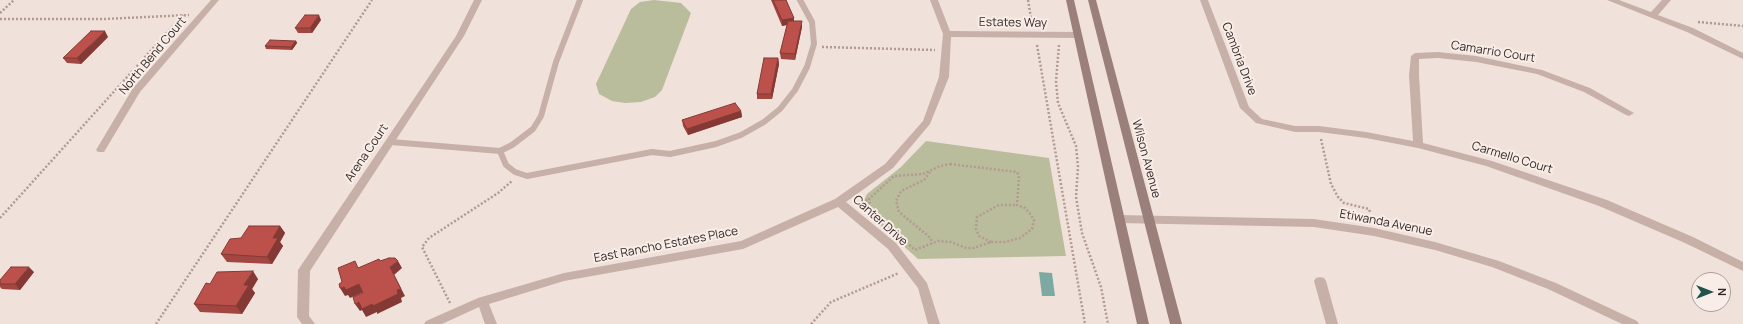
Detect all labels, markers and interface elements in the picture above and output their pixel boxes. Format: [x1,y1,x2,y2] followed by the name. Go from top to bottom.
[116,14,190,98] street label: North Bend Court
[979,15,1047,31] street label: Estates Way
[1219,21,1259,97] street label: Cambria Drive
[1450,38,1536,66] street label: Camarrio Court
[1129,118,1163,200] street label: Wilson Avenue
[342,121,392,185] street label: Arena Court
[1470,139,1554,177] street label: Carmello Court
[850,193,910,249] street label: Canter Drive
[1338,207,1434,239] street label: Etiwanda Avenue
[593,224,739,266] street label: East Rancho Estates Place
[1691,272,1731,312] north arrow
[1715,288,1730,296] text: N

